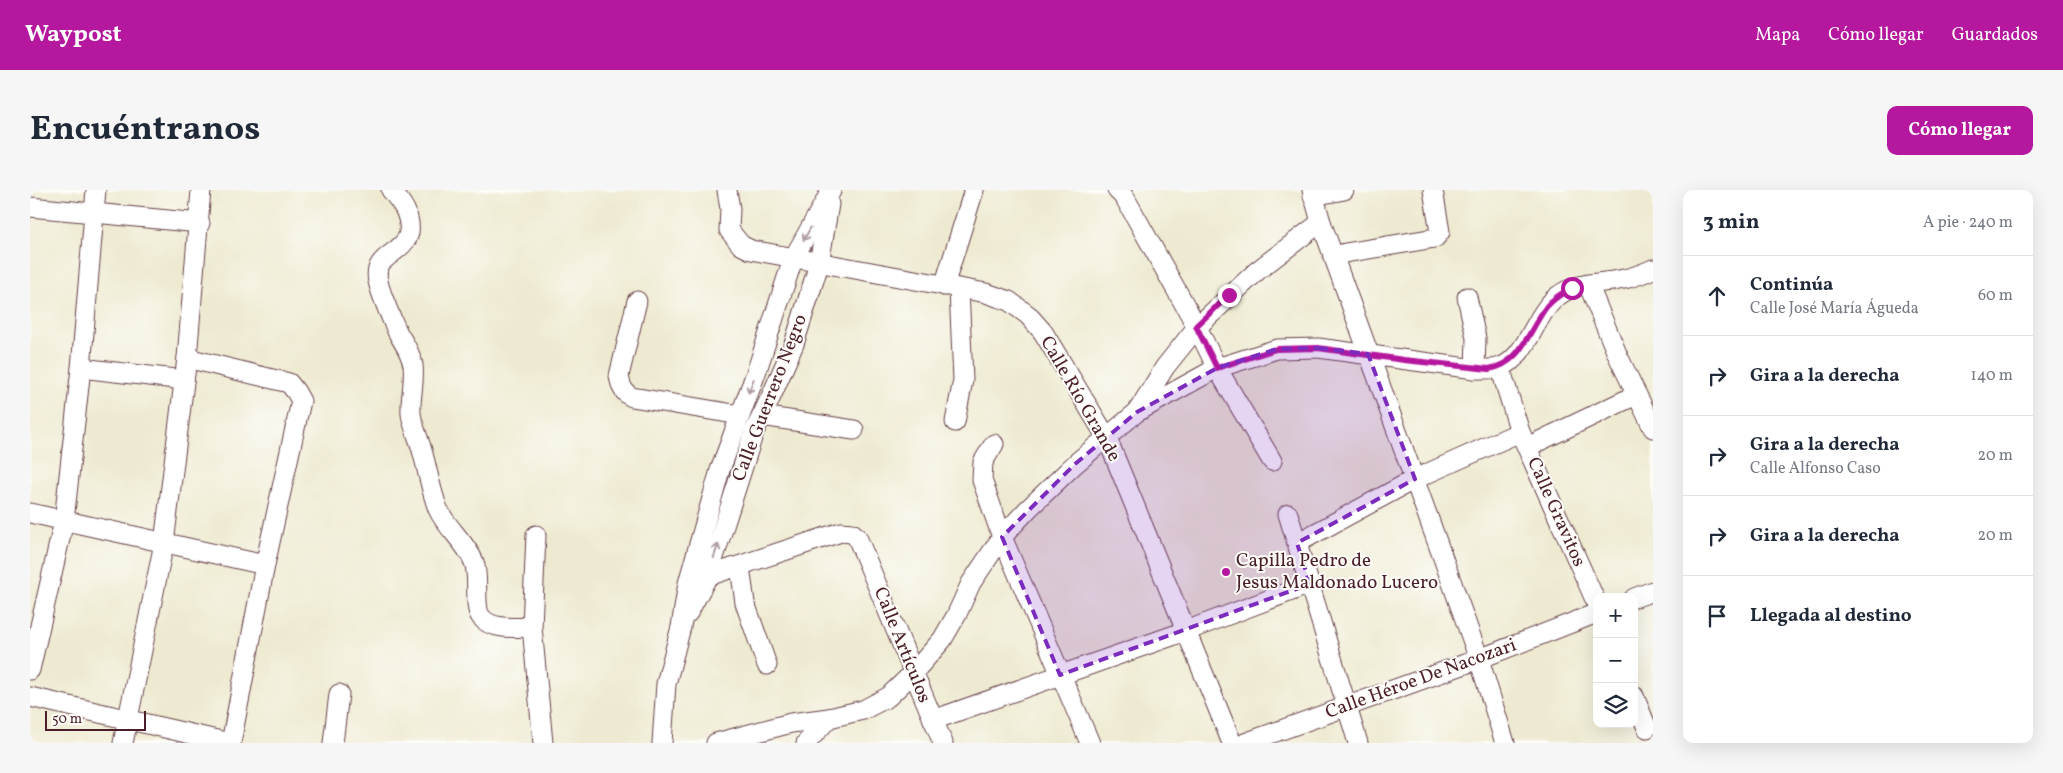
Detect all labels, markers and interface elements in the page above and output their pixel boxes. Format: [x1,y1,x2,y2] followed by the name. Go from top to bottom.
[25,18,122,52] text: Waypost
[1755,23,1800,48] text: Mapa
[1828,23,1924,48] text: Cómo llegar
[1952,23,2038,48] text: Guardados
[30,106,260,154] text: Encuéntranos
[1887,106,2033,155] button: Cómo llegar
[1703,208,1759,237] text: 3 min
[1923,212,2013,234] text: A pie · 240 m
[802,226,812,241] one-way arrow
[1750,272,1833,298] text: Continúa
[1561,277,1584,300] route start
[1703,282,1731,310] icon: ahead
[1218,284,1241,307] route end
[1978,285,2013,307] text: 60 m
[1750,298,1919,320] text: Calle José María Águeda
[726,311,814,485] street label: Calle Guerrero Negro
[1033,331,1127,467] street label: Calle Río Grande
[1703,362,1731,390] icon: right
[1750,363,1900,389] text: Gira a la derecha
[1971,365,2013,387] text: 140 m
[746,378,756,393] one-way arrow
[1750,432,1900,458] text: Gira a la derecha
[1703,442,1731,470] icon: right
[1978,445,2013,467] text: 20 m
[1520,453,1592,571] street label: Calle Gravitos
[1750,458,1881,480] text: Calle Alfonso Caso
[1703,522,1731,550] icon: right
[1750,523,1900,549] text: Gira a la derecha
[1978,525,2013,547] text: 20 m
[712,543,721,559] one-way arrow
[1236,548,1438,596] place label: Capilla Pedro de Jesus Maldonado Lucero
[1220,566,1232,578] marker: Capilla Pedro de Jesus Maldonado Lucero
[867,583,937,707] street label: Calle Artículos
[1593,593,1638,728] map controls
[1593,593,1638,638] button: +
[1703,602,1731,630] icon: arrive
[1750,603,1912,629] text: Llegada al destino
[1322,632,1520,726] street label: Calle Héroe De Nacozari
[1593,638,1638,683] button: −
[1593,683,1638,728] button: layers
[45,708,146,731] scale bar
[52,710,82,729] text: 50 m

